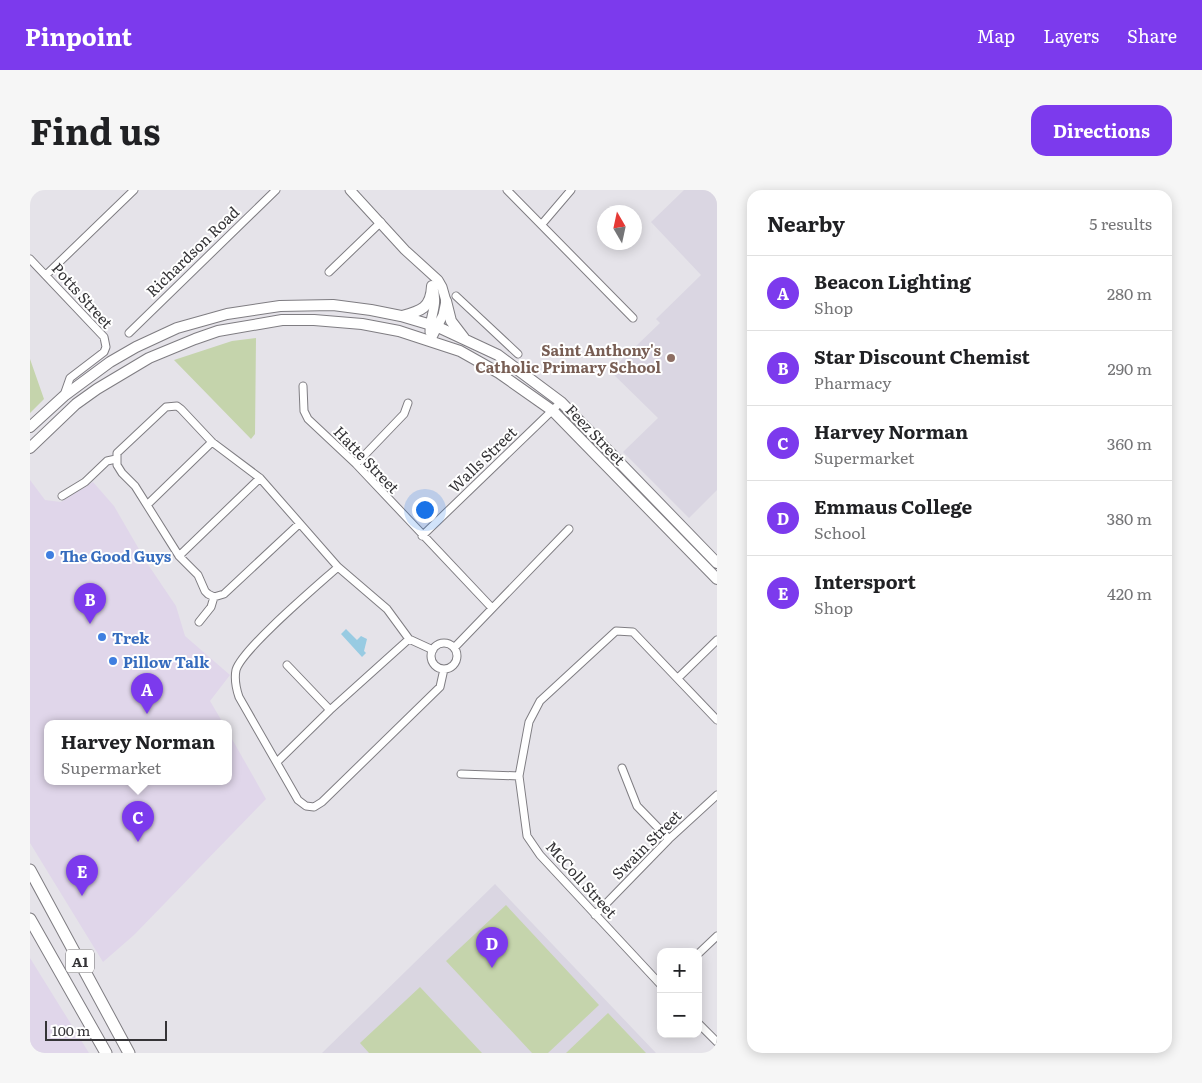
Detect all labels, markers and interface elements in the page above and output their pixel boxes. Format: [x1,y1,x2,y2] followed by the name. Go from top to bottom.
[25,18,132,53] text: Pinpoint
[977,22,1015,49] text: Map
[1043,22,1099,49] text: Layers
[1127,22,1177,49] text: Share
[30,104,160,156] text: Find us
[1031,105,1172,156] button: Directions
[140,200,244,302] street label: Richardson Road
[597,205,642,250] north arrow
[767,207,845,238] text: Nearby
[1089,211,1152,235] text: 5 results
[47,257,119,333] street label: Potts Street
[814,267,971,295] text: Beacon Lighting
[777,281,789,305] text: A
[1107,281,1152,305] text: 280 m
[814,295,853,319] text: Shop
[475,338,662,378] place label: Saint Anthony's Catholic Primary School
[814,342,1030,370] text: Star Discount Chemist
[665,352,677,364] marker: Saint Anthony's Catholic Primary School
[777,356,789,380] text: B
[1108,356,1152,380] text: 290 m
[814,370,892,394] text: Pharmacy
[561,398,631,470] street label: Feez Street
[814,417,968,445] text: Harvey Norman
[329,420,405,498] street label: Hatte Street
[443,421,521,497] street label: Walls Street
[777,431,789,455] text: C
[1107,431,1152,455] text: 360 m
[814,445,914,469] text: Supermarket
[814,492,972,520] text: Emmaus College
[412,497,438,523] your location
[777,506,789,530] text: D
[1107,506,1152,530] text: 380 m
[814,520,866,544] text: School
[60,544,172,567] place label: The Good Guys
[44,549,56,561] marker: The Good Guys
[814,567,916,595] text: Intersport
[778,581,788,605] text: E
[1107,581,1152,605] text: 420 m
[74,583,106,624] pin: B
[814,595,853,619] text: Shop
[112,626,150,649] place label: Trek
[96,631,108,643] marker: Trek
[123,650,210,673] place label: Pillow Talk
[107,655,119,667] marker: Pillow Talk
[131,673,163,714] pin: A
[44,720,232,785] popup
[61,727,215,755] text: Harvey Norman
[61,755,161,779] text: Supermarket
[122,801,154,842] pin: C
[606,804,686,884] street label: Swain Street
[541,835,623,923] street label: McColl Street
[66,855,98,896] pin: E
[476,927,508,968] pin: D
[657,948,702,1038] map controls
[657,948,702,993] button: +
[66,949,94,972] road number: A1
[657,993,702,1038] button: −
[45,1018,168,1041] scale bar
[52,1020,90,1040] text: 100 m

